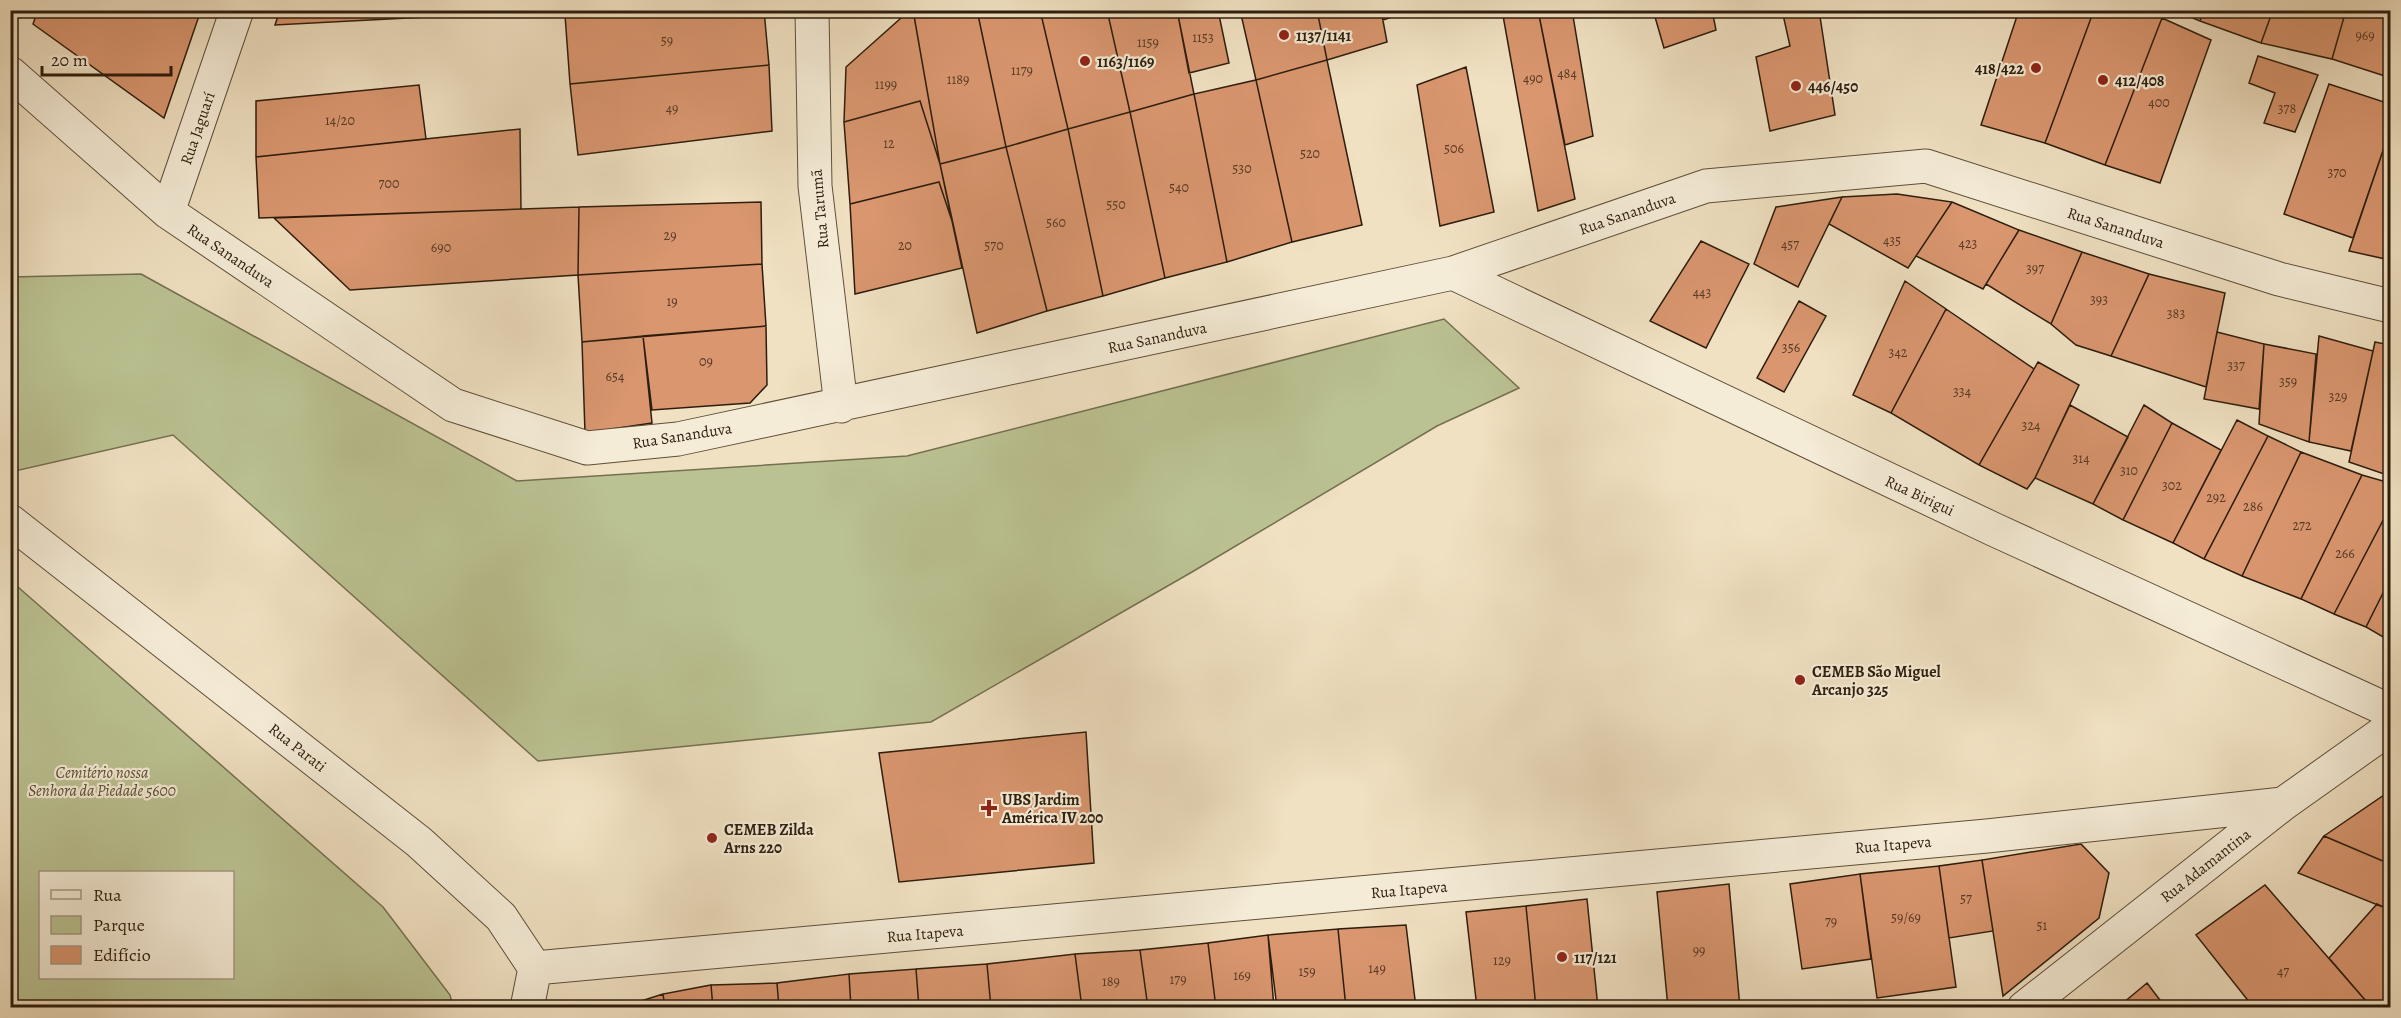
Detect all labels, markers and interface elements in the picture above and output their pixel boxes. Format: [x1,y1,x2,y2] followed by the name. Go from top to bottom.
[1296,25,1351,47] place label: 1137/1141
[2355,26,2375,45] house number: 969
[1192,28,1214,47] house number: 1153
[1277,28,1291,42] marker: 1137/1141
[661,31,673,50] house number: 59
[1137,33,1159,52] house number: 1159
[42,39,171,77] scale bar
[51,48,88,72] text: 20 m
[1097,51,1154,73] place label: 1163/1169
[1078,54,1092,68] marker: 1163/1169
[1975,58,2024,80] place label: 418/422
[1011,61,1033,80] house number: 1179
[2029,61,2043,75] marker: 418/422
[1557,64,1577,83] house number: 484
[1523,69,1543,88] house number: 490
[947,70,969,89] house number: 1189
[2115,70,2165,92] place label: 412/408
[2096,73,2110,87] marker: 412/408
[875,75,897,94] house number: 1199
[1808,76,1858,98] place label: 446/450
[1789,79,1803,93] marker: 446/450
[175,89,221,168] street label: Rua Jaguarí
[2148,93,2170,112] house number: 400
[666,99,678,118] house number: 49
[2278,99,2296,118] house number: 378
[325,111,355,130] house number: 14/20
[883,134,895,153] house number: 12
[1444,139,1464,158] house number: 506
[1300,144,1320,163] house number: 520
[1232,159,1252,178] house number: 530
[2327,163,2347,182] house number: 370
[806,168,834,249] street label: Rua Tarumã
[379,174,399,193] house number: 700
[1169,178,1189,197] house number: 540
[1576,187,1679,241] street label: Rua Sananduva
[1106,195,1126,214] house number: 550
[2064,202,2168,254] street label: Rua Sananduva
[1046,213,1066,232] house number: 560
[183,219,279,293] street label: Rua Sananduva
[663,226,677,245] house number: 29
[1883,231,1901,250] house number: 435
[1959,234,1978,253] house number: 423
[1781,235,1799,254] house number: 457
[898,236,912,255] house number: 20
[984,236,1004,255] house number: 570
[431,238,451,257] house number: 690
[2026,259,2044,278] house number: 397
[1693,283,1711,302] house number: 443
[2090,290,2108,309] house number: 393
[666,292,678,311] house number: 19
[2167,304,2185,323] house number: 383
[1106,317,1209,359] street label: Rua Sananduva
[1782,338,1800,357] house number: 356
[1889,343,1908,362] house number: 342
[699,352,713,371] house number: 09
[2227,356,2245,375] house number: 337
[606,367,624,386] house number: 654
[2279,372,2297,391] house number: 359
[1953,382,1971,401] house number: 334
[2329,387,2347,406] house number: 329
[2022,416,2040,435] house number: 324
[631,417,734,455] street label: Rua Sananduva
[2073,449,2089,468] house number: 314
[2120,461,2138,480] house number: 310
[1881,470,1958,522] street label: Rua Birigui
[2162,476,2182,495] house number: 302
[2206,488,2226,507] house number: 292
[2243,497,2263,516] house number: 286
[2292,516,2312,535] house number: 272
[2335,544,2355,563] house number: 266
[1811,661,1942,701] place label: CEMEB São Miguel Arcanjo 325
[1793,673,1807,687] marker: CEMEB São Miguel Arcanjo 325
[264,718,331,777] street label: Rua Parati
[28,762,176,802] park label: Cemitério nossa Senhora da Piedade 5600
[1001,789,1103,829] place label: UBS Jardim América IV 200
[980,799,998,817] marker: UBS Jardim América IV 200
[723,819,814,859] place label: CEMEB Zilda Arns 220
[2156,823,2256,908] street label: Rua Adamantina
[705,831,719,845] marker: CEMEB Zilda Arns 220
[1854,831,1933,859] street label: Rua Itapeva
[39,871,234,979] legend
[1370,876,1449,904] street label: Rua Itapeva
[93,883,122,907] text: Rua
[1960,889,1972,908] house number: 57
[1891,908,1921,927] house number: 59/69
[1825,912,1837,931] house number: 79
[93,913,145,937] text: Parque
[2037,916,2048,935] house number: 51
[886,920,965,948] street label: Rua Itapeva
[1693,941,1705,960] house number: 99
[93,943,151,967] text: Edifício
[1574,947,1617,969] place label: 117/121
[1555,950,1569,964] marker: 117/121
[1493,951,1511,970] house number: 129
[1368,959,1386,978] house number: 149
[1298,962,1316,981] house number: 159
[2277,962,2289,981] house number: 47
[1233,966,1251,985] house number: 169
[1169,970,1187,989] house number: 179
[1102,972,1120,991] house number: 189

